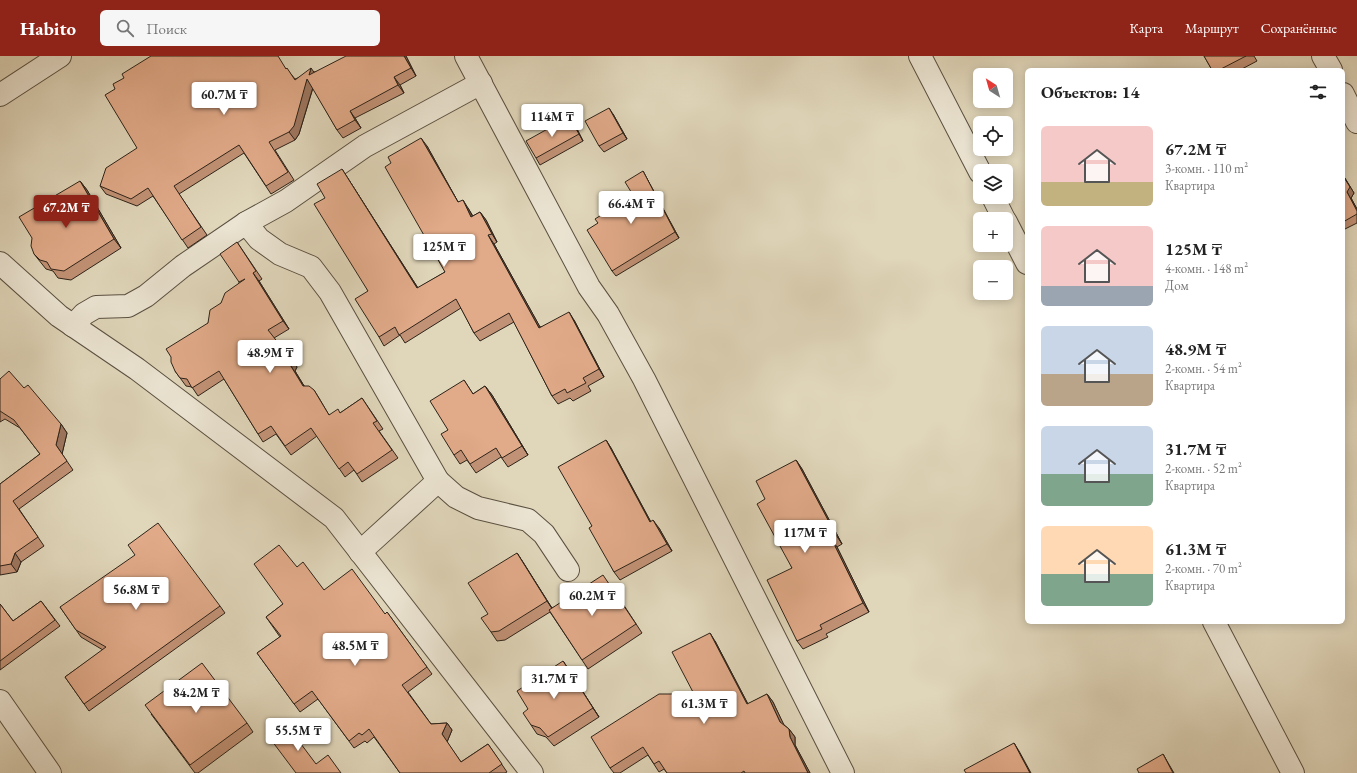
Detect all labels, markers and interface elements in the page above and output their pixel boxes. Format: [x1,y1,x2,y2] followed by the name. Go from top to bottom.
[100,10,380,46] search box
[20,16,76,41] text: Habito
[114,17,136,39] icon: search
[146,19,187,38] text: Поиск
[1130,19,1163,37] text: Карта
[1185,19,1239,37] text: Маршрут
[1261,19,1337,37] text: Сохранённые
[973,68,1013,108] north arrow
[973,68,1013,300] map controls
[1041,81,1140,103] text: Объектов: 14
[1307,81,1329,103] icon: filters
[187,82,261,116] pin: 60.7M ₸
[201,86,247,103] text: 60.7M ₸
[519,104,585,138] pin: 114M ₸
[530,108,574,125] text: 114M ₸
[973,116,1013,156] button: locate
[1165,138,1226,160] text: 67.2M ₸
[1073,142,1121,190] icon: home
[1165,160,1248,177] text: 3-комн. · 110 m²
[973,164,1013,204] button: layers
[1165,177,1215,194] text: Квартира
[594,191,668,225] pin: 66.4M ₸
[29,195,103,229] pin: 67.2M ₸
[608,195,654,212] text: 66.4M ₸
[43,199,89,216] text: 67.2M ₸
[973,212,1013,252] button: +
[411,234,477,268] pin: 125M ₸
[422,238,466,255] text: 125M ₸
[1165,238,1222,260] text: 125M ₸
[1073,242,1121,290] icon: home
[973,260,1013,300] button: −
[1165,260,1248,277] text: 4-комн. · 148 m²
[1165,277,1189,294] text: Дом
[1165,338,1226,360] text: 48.9M ₸
[233,340,307,374] pin: 48.9M ₸
[1073,342,1121,390] icon: home
[247,344,293,361] text: 48.9M ₸
[1165,360,1242,377] text: 2-комн. · 54 m²
[1165,377,1215,394] text: Квартира
[1165,438,1226,460] text: 31.7M ₸
[1073,442,1121,490] icon: home
[1165,460,1242,477] text: 2-комн. · 52 m²
[1165,477,1215,494] text: Квартира
[772,520,838,554] pin: 117M ₸
[783,524,827,541] text: 117M ₸
[1165,538,1226,560] text: 61.3M ₸
[1073,542,1121,590] icon: home
[1165,560,1242,577] text: 2-комн. · 70 m²
[99,577,173,611] pin: 56.8M ₸
[1165,577,1215,594] text: Квартира
[113,581,159,598] text: 56.8M ₸
[555,583,629,617] pin: 60.2M ₸
[569,587,615,604] text: 60.2M ₸
[318,633,392,667] pin: 48.5M ₸
[332,637,378,654] text: 48.5M ₸
[517,666,591,700] pin: 31.7M ₸
[531,670,577,687] text: 31.7M ₸
[159,680,233,714] pin: 84.2M ₸
[173,684,219,701] text: 84.2M ₸
[667,691,741,725] pin: 61.3M ₸
[681,695,727,712] text: 61.3M ₸
[261,718,335,752] pin: 55.5M ₸
[275,722,321,739] text: 55.5M ₸

